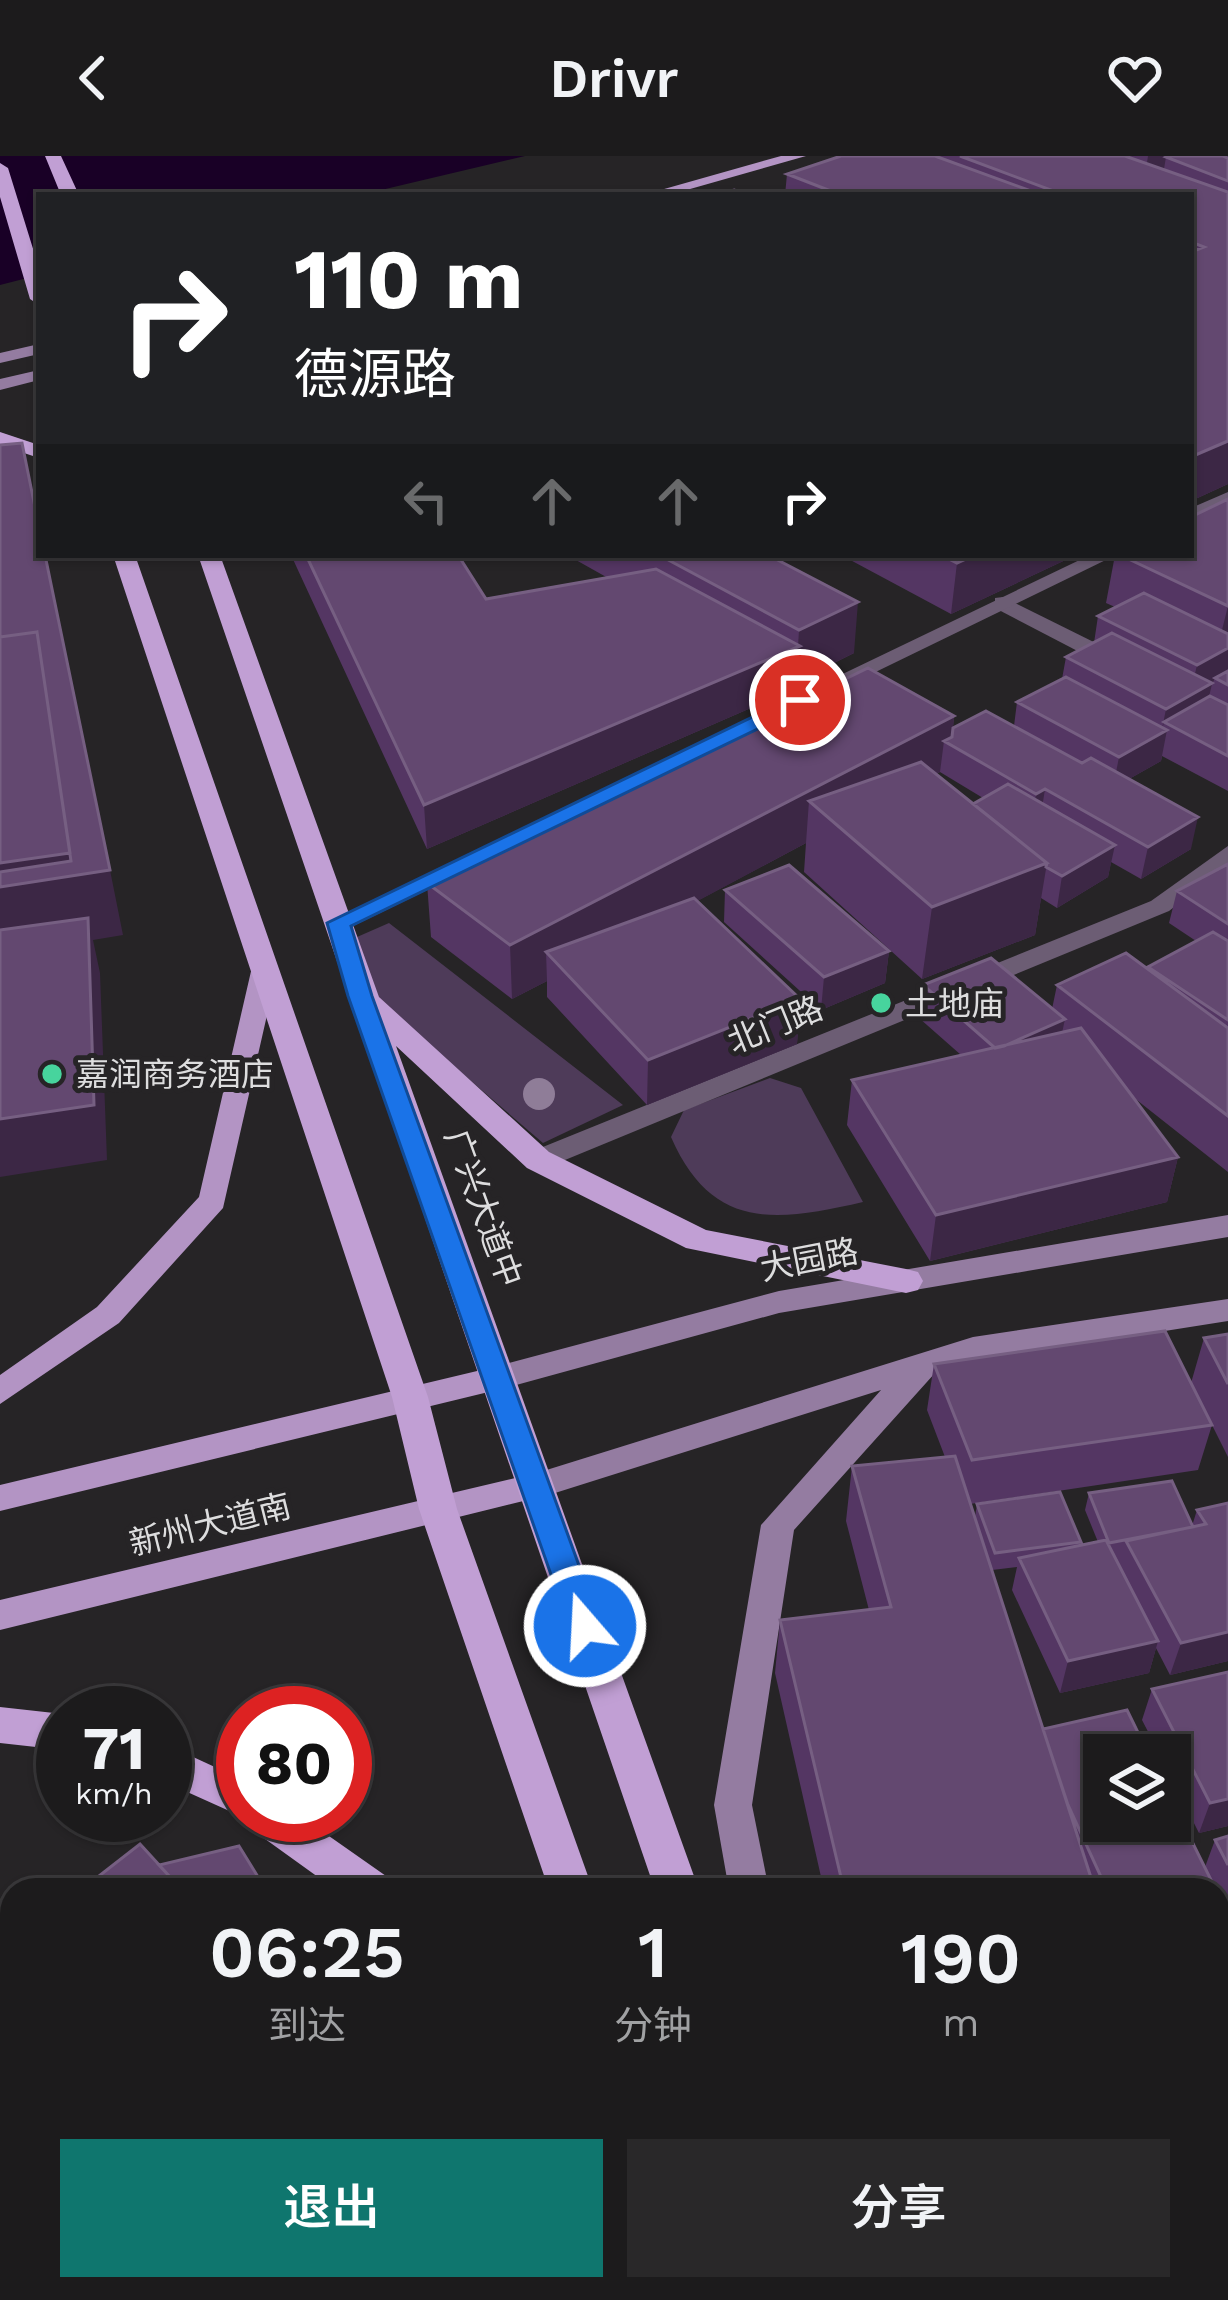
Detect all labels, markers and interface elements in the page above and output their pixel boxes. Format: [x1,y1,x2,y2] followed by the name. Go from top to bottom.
[60,45,126,111] icon: back
[1102,45,1168,111] icon: heart
[550,47,678,110] text: Drivr
[294,230,524,328] text: 110 m
[96,240,252,396] icon: right
[294,343,456,406] text: 德源路
[393,468,459,534] icon: left
[519,468,585,534] icon: ahead
[645,468,711,534] icon: ahead
[771,468,837,534] icon: right
[749,649,851,751] pin
[767,667,833,733] icon: arrive
[905,984,1004,1023] place label: 土地庙
[722,988,828,1061] street label: 北门路
[868,990,894,1016] marker: 土地庙
[76,1055,274,1094] place label: 嘉润商务酒店
[39,1061,65,1087] marker: 嘉润商务酒店
[437,1124,530,1292] street label: 广兴大道中
[757,1231,861,1288] street label: 大园路
[125,1486,295,1563] street label: 新州大道南
[522,1563,648,1689] position arrow
[216,1686,372,1842] speed limit sign: 80
[83,1713,145,1784] text: 71
[1083,1734,1191,1842] map controls
[1083,1734,1191,1842] button: layers
[75,1776,153,1811] text: km/h
[209,1910,405,1994] text: 06:25
[638,1910,668,1994] text: 1
[901,1916,1021,2000] text: 190
[942,2000,980,2045] text: m
[268,2003,346,2048] text: 到达
[614,2003,692,2048] text: 分钟
[60,2139,603,2277] button: 退出
[627,2139,1170,2277] button: 分享

